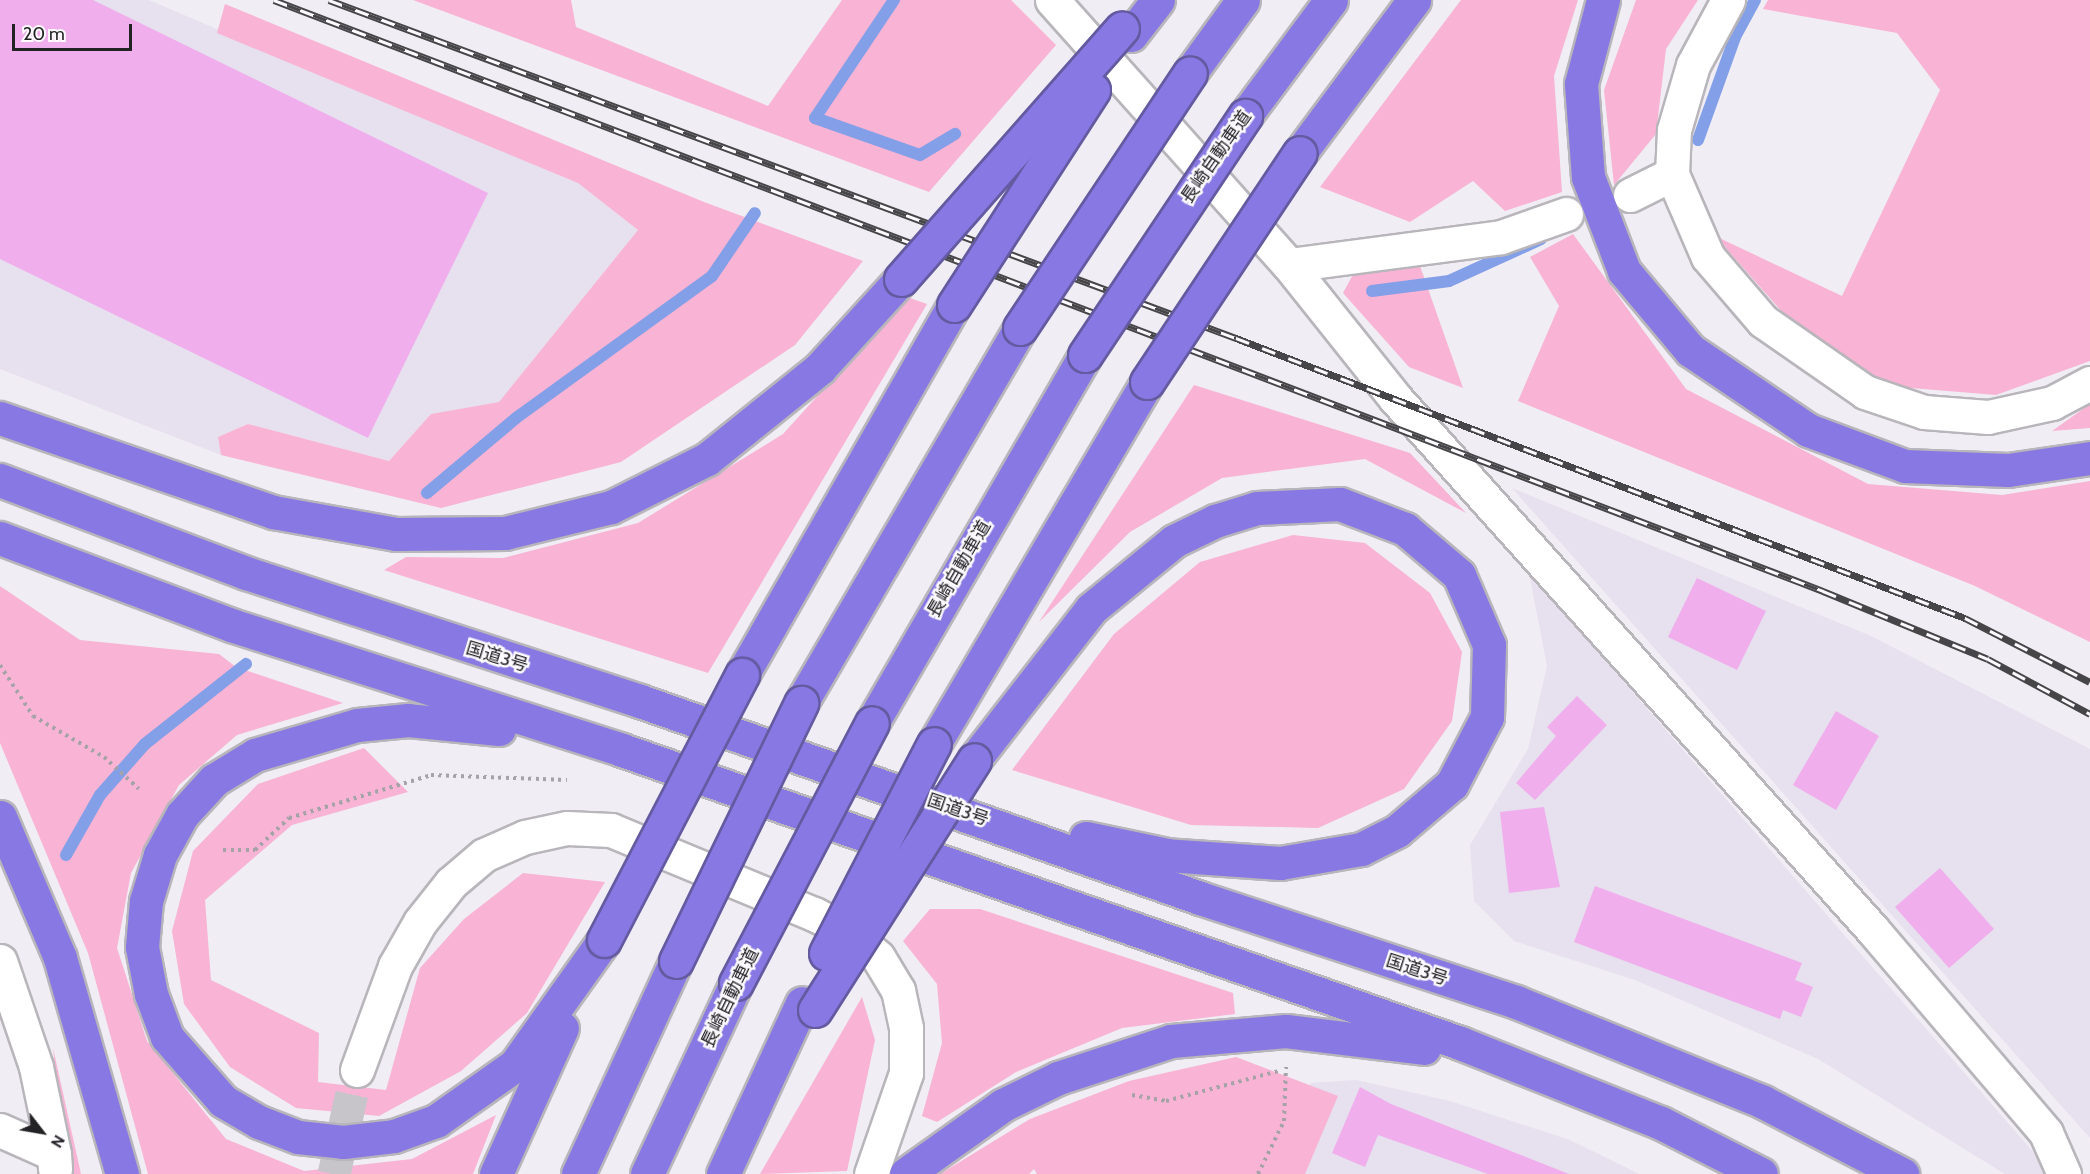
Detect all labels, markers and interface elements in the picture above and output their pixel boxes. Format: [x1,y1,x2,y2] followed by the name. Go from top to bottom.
[15,12,135,50] scale bar
[23,23,65,45] text: 20 m
[1176,107,1256,207] street label: 長崎自動車道
[923,517,995,621] street label: 長崎自動車道
[463,637,531,677] street label: 国道3号
[924,789,992,831] street label: 国道3号
[697,945,763,1051] street label: 長崎自動車道
[1383,950,1451,990] street label: 国道3号
[12,1102,72,1162] north arrow
[47,1132,69,1151] text: N

